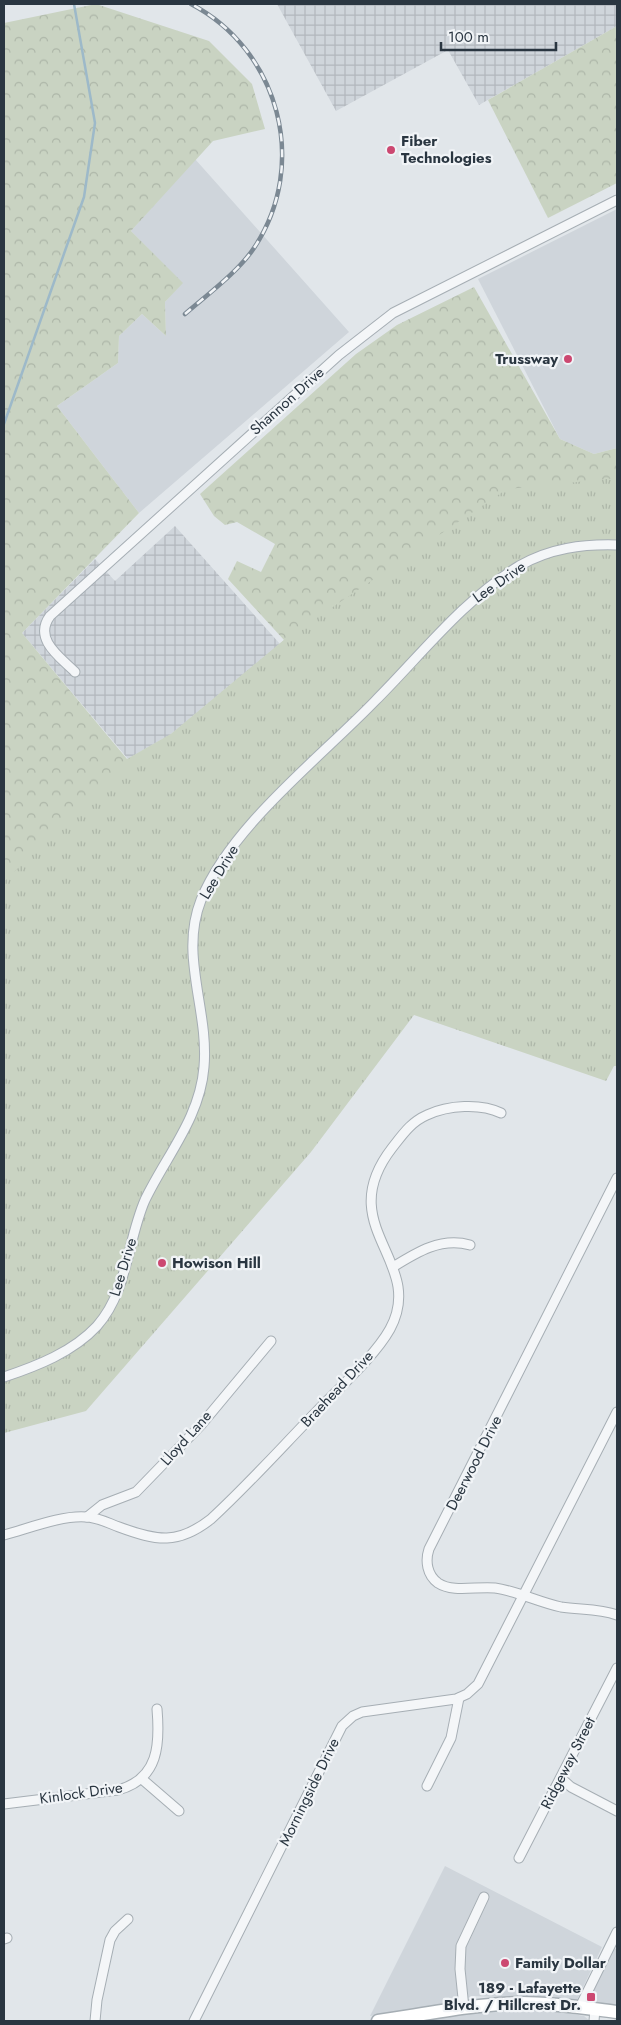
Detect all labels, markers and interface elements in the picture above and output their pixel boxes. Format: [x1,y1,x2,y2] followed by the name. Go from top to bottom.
[441,20,556,52] scale bar
[448,26,489,48] text: 100 m
[401,130,492,169] place label: Fiber Technologies
[385,144,397,156] marker: Fiber Technologies
[495,348,558,370] place label: Trussway
[562,353,574,365] marker: Trussway
[245,362,329,440] street label: Shannon Drive
[468,556,530,608] street label: Lee Drive
[194,840,244,903] street label: Lee Drive
[104,1235,142,1299] street label: Lee Drive
[172,1252,261,1274] place label: Howison Hill
[156,1257,168,1269] marker: Howison Hill
[296,1346,379,1432] street label: Braehead Drive
[155,1405,217,1470] street label: Lloyd Lane
[441,1411,508,1514] street label: Deerwood Drive
[535,1713,601,1813] street label: Ridgeway Street
[273,1734,345,1850] street label: Morningside Drive
[38,1776,124,1810] street label: Kinlock Drive
[515,1952,607,1974] place label: Family Dollar
[499,1957,511,1969] marker: Family Dollar
[444,1977,581,2016] place label: 189 - Lafayette Blvd. / Hillcrest Dr.
[585,1991,597,2003] marker: 189 - Lafayette Blvd. / Hillcrest Dr.

